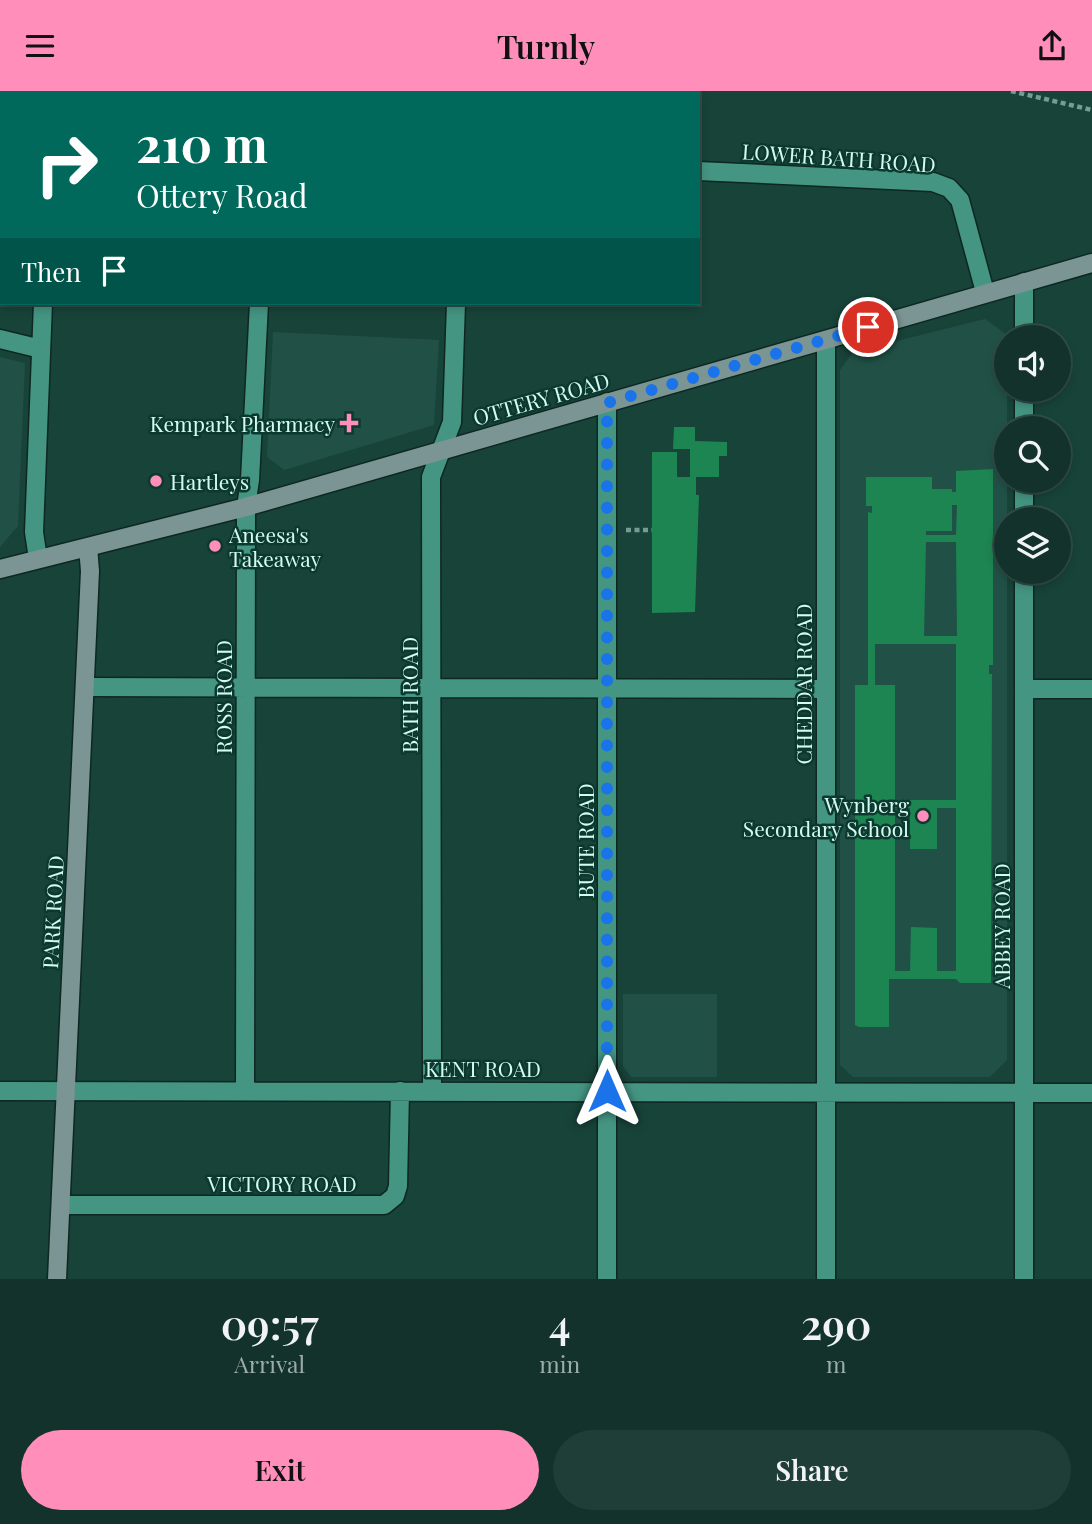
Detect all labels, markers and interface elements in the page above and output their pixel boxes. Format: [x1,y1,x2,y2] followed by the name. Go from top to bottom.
[497,24,595,67] text: Turnly
[21,27,59,65] icon: menu
[1033,27,1071,65] icon: share
[136,110,268,175] text: 210 m
[21,119,112,210] icon: right
[741,136,937,178] street label: LOWER BATH ROAD
[136,173,308,216] text: Ottery Road
[95,252,133,290] icon: arrive
[21,254,81,289] text: Then
[838,297,898,357] pin
[849,308,887,346] icon: arrive
[994,325,1071,584] map controls
[994,325,1071,402] button: sound
[469,365,613,431] street label: OTTERY ROAD
[150,409,335,437] place label: Kempark Pharmacy
[341,415,357,431] marker: Kempark Pharmacy
[994,416,1071,493] button: search
[170,467,249,495] place label: Hartleys
[148,473,164,489] marker: Hartleys
[994,507,1071,584] button: layers
[228,520,322,572] place label: Aneesa's Takeaway
[207,538,223,554] marker: Aneesa's Takeaway
[789,603,817,765] street label: CHEDDAR ROAD
[395,637,423,753] street label: BATH ROAD
[209,640,237,754] street label: ROSS ROAD
[571,783,599,899] street label: BUTE ROAD
[743,790,909,842] place label: Wynberg Secondary School
[915,808,931,824] marker: Wynberg Secondary School
[35,855,69,969] street label: PARK ROAD
[987,863,1015,990] street label: ABBEY ROAD
[425,1054,541,1082] street label: KENT ROAD
[570,1054,644,1128] position arrow
[206,1169,357,1197] street label: VICTORY ROAD
[221,1295,319,1351] text: 09:57
[549,1295,571,1351] text: 4
[801,1295,871,1351] text: 290
[234,1348,305,1379] text: Arrival
[539,1348,580,1379] text: min
[826,1348,846,1379] text: m
[21,1430,539,1510] button: Exit
[553,1430,1071,1510] button: Share

